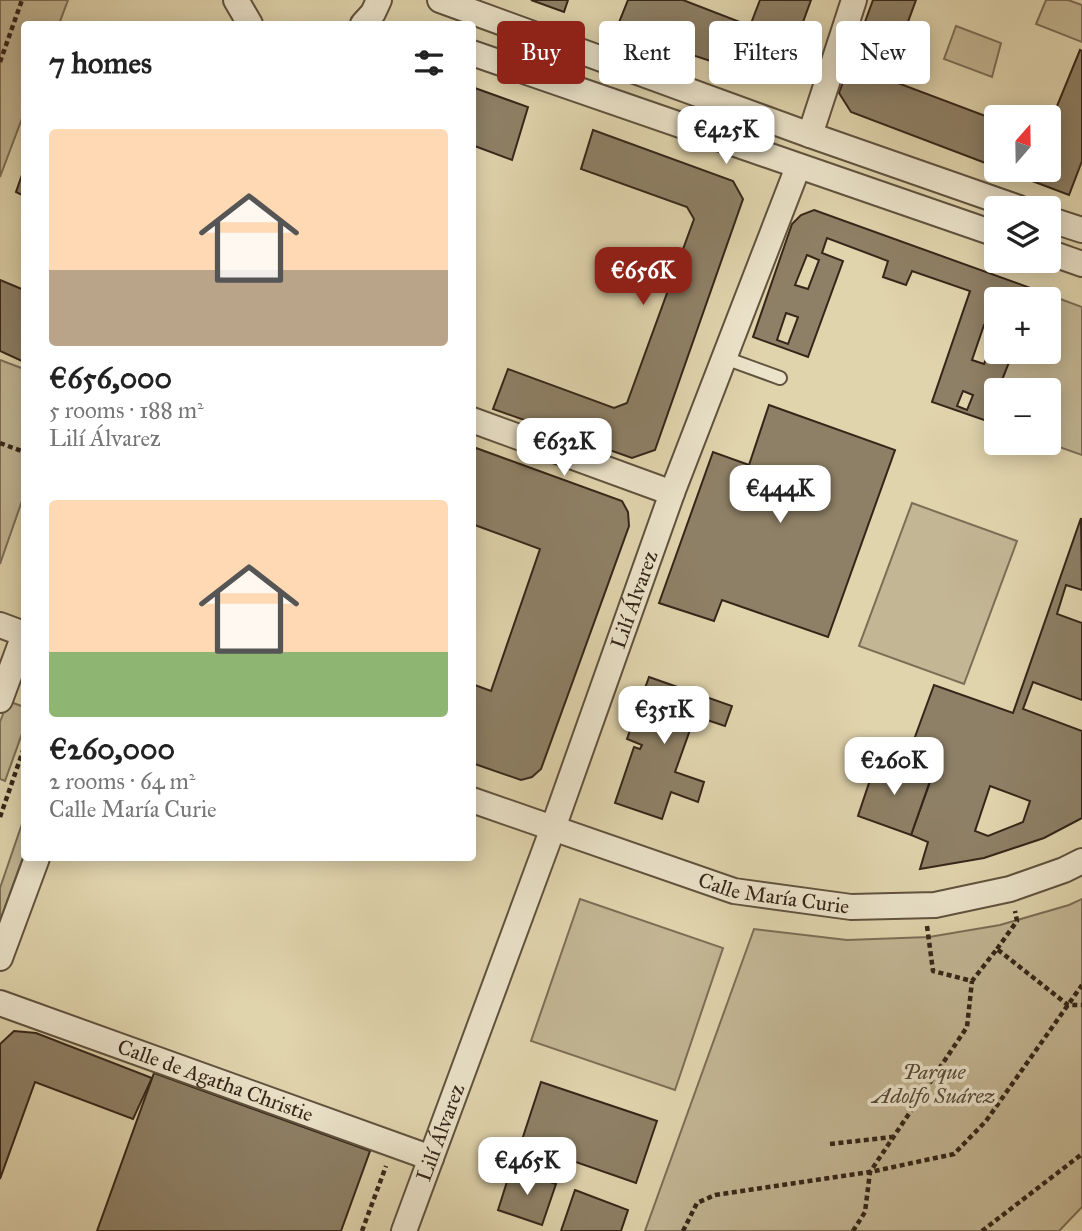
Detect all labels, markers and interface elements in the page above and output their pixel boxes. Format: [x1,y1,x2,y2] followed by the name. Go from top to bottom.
[497,21,585,84] chip: Buy
[599,21,695,84] chip: Rent
[709,21,822,84] chip: Filters
[836,21,930,84] chip: New
[410,44,448,82] icon: filters
[49,45,152,81] text: 7 homes
[984,105,1060,182] north arrow
[984,105,1061,455] map controls
[677,106,775,166] pin: €425K
[694,115,758,143] text: €425K
[186,175,312,301] icon: home
[984,196,1061,273] button: layers
[594,247,692,307] pin: €656K
[611,256,675,284] text: €656K
[984,287,1061,364] button: +
[49,360,172,396] text: €656,000
[984,378,1061,455] button: −
[49,396,204,424] text: 5 rooms · 188 m²
[515,419,613,478] pin: €632K
[49,424,161,452] text: Lilí Álvarez
[533,427,595,455] text: €632K
[731,466,829,525] pin: €444K
[746,474,814,502] text: €444K
[186,546,312,672] icon: home
[605,547,664,652] street label: Lilí Álvarez
[615,686,713,746] pin: €351K
[634,695,694,723] text: €351K
[49,731,175,767] text: €260,000
[845,738,943,797] pin: €260K
[861,746,927,774] text: €260K
[49,767,195,795] text: 2 rooms · 64 m²
[49,795,217,823] text: Calle María Curie
[695,867,851,920] street label: Calle María Curie
[114,1033,317,1128] street label: Calle de Agatha Christie
[871,1059,995,1109] park label: Parque Adolfo Suárez
[411,1080,470,1185] street label: Lilí Álvarez
[478,1138,576,1197] pin: €465K
[494,1146,560,1174] text: €465K

